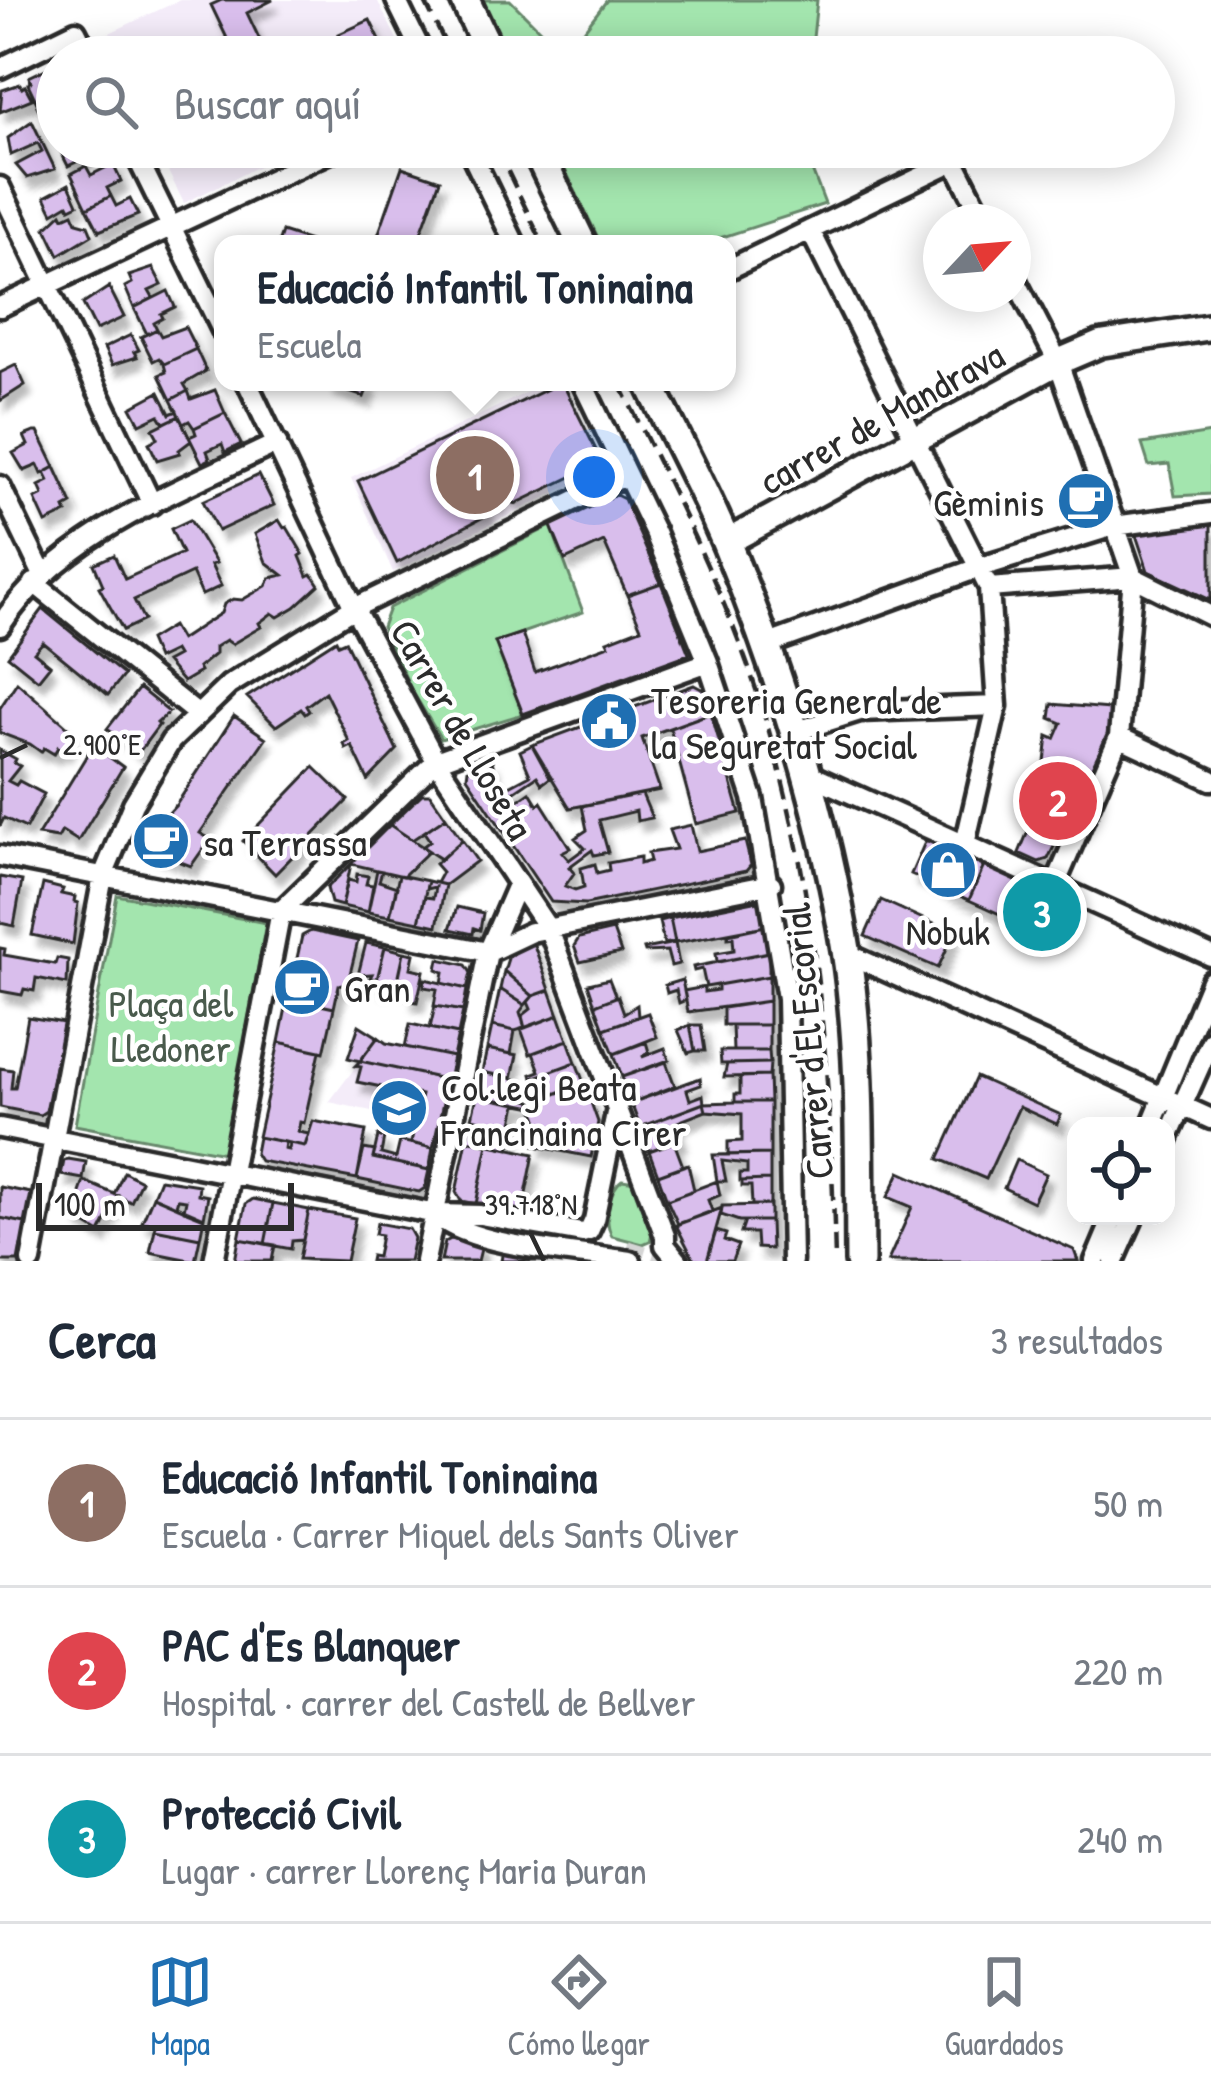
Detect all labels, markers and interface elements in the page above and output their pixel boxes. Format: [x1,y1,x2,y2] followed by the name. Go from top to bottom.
[36,36,1175,168] search box
[78,69,144,135] icon: search
[174,72,361,133] text: Buscar aquí
[923,204,1031,312] north arrow
[214,235,736,391] popup
[257,256,693,317] text: Educació Infantil Toninaina
[257,317,362,370] text: Escuela
[749,328,1013,506] street label: carrer de Mandrava
[436,430,514,520] pin: 1
[564,447,624,507] your location
[1055,470,1117,532] cafe icon: Gèminis
[933,475,1044,528] place label: Gèminis
[379,609,547,849] street label: Carrer de Lloseta
[651,673,942,771] place label: Tesoreria General de la Seguretat Social
[578,690,640,752] public building icon: Tesoreria General de la Seguretat Social
[63,724,141,764] text: 2.900°E
[1019,756,1097,846] pin: 2
[130,810,192,872] cafe icon: sa Terrassa
[203,815,367,868] place label: sa Terrassa
[917,839,979,901] shop icon: Nobuk
[1003,867,1081,957] pin: 3
[768,900,845,1181] street label: Carrer d'El Escorial
[906,904,990,957] place label: Nobuk
[271,956,333,1018] cafe icon: Gran
[344,961,411,1014] place label: Gran
[109,976,234,1074] park label: Plaça del Lledoner
[440,1060,687,1158] place label: Col·legi Beata Francinaina Cirer
[368,1077,430,1139] school or university icon: Col·legi Beata Francinaina Cirer
[1067,1117,1175,1225] map controls
[1067,1117,1175,1225] button: locate
[36,1177,294,1230] scale bar
[54,1182,126,1226] text: 100 m
[485,1184,577,1224] text: 39.718°N
[48,1305,156,1374] text: Cerca
[990,1313,1163,1366] text: 3 resultados
[162,1446,597,1507] text: Educació Infantil Toninaina
[80,1476,94,1529] text: 1
[1094,1476,1163,1529] text: 50 m
[162,1507,739,1560] text: Escuela · Carrer Miquel dels Sants Oliver
[162,1614,460,1675] text: PAC d'Es Blanquer
[78,1644,96,1697] text: 2
[1074,1644,1163,1697] text: 220 m
[162,1675,696,1728] text: Hospital · carrer del Castell de Bellver
[162,1782,401,1843] text: Protecció Civil
[78,1812,96,1865] text: 3
[1077,1812,1163,1865] text: 240 m
[162,1843,647,1896] text: Lugar · carrer Llorenç Maria Duran
[147,1949,213,2065] tab: Mapa
[508,1949,650,2065] tab: Cómo llegar
[944,1949,1064,2065] tab: Guardados

